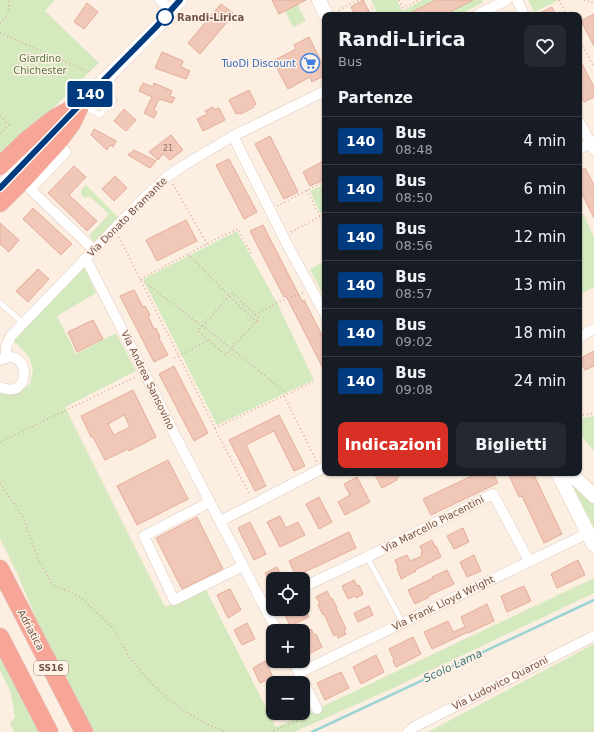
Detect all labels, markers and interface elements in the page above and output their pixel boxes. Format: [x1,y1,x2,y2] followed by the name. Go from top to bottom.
[156,8,174,26] marker: Randi-Lirica
[177,12,244,23] place label: Randi-Lirica
[524,25,566,67] button: heart
[338,28,466,50] text: Randi-Lirica
[299,52,321,74] supermarket icon: TuoDi Discount
[13,53,68,76] park label: Giardino Chichester
[338,54,362,69] text: Bus
[220,58,296,69] place label: TuoDi Discount
[67,81,113,107] line badge: 140
[75,86,105,102] text: 140
[338,89,413,107] text: Partenze
[395,124,426,142] text: Bus
[523,132,566,150] text: 4 min
[346,133,375,149] text: 140
[395,142,433,157] text: 08:48
[163,144,173,153] house number: 21
[395,172,426,190] text: Bus
[85,175,169,259] street label: Via Donato Bramante
[523,180,566,198] text: 6 min
[346,181,375,197] text: 140
[395,190,433,205] text: 08:50
[395,220,426,238] text: Bus
[514,228,566,246] text: 12 min
[346,229,375,245] text: 140
[395,238,433,253] text: 08:56
[395,268,426,286] text: Bus
[514,276,566,294] text: 13 min
[346,277,375,293] text: 140
[395,286,433,301] text: 08:57
[395,316,426,334] text: Bus
[514,324,566,342] text: 18 min
[346,325,375,341] text: 140
[119,329,177,431] street label: Via Andrea Sansovino
[395,334,433,349] text: 09:02
[395,364,426,382] text: Bus
[514,372,566,390] text: 24 min
[346,373,375,389] text: 140
[395,382,433,397] text: 09:08
[338,422,448,468] button: Indicazioni
[456,422,566,468] button: Biglietti
[380,494,486,554] street label: Via Marcello Piacentini
[266,572,310,720] map controls
[266,572,310,616] button: locate
[390,573,496,633] street label: Via Frank Lloyd Wright
[16,608,46,652] street label: Adriatica
[266,624,310,668] button: +
[422,647,485,685] water label: Scolo Lama
[450,654,550,712] street label: Via Ludovico Quaroni
[34,661,68,675] road number: SS16
[266,676,310,720] button: −

